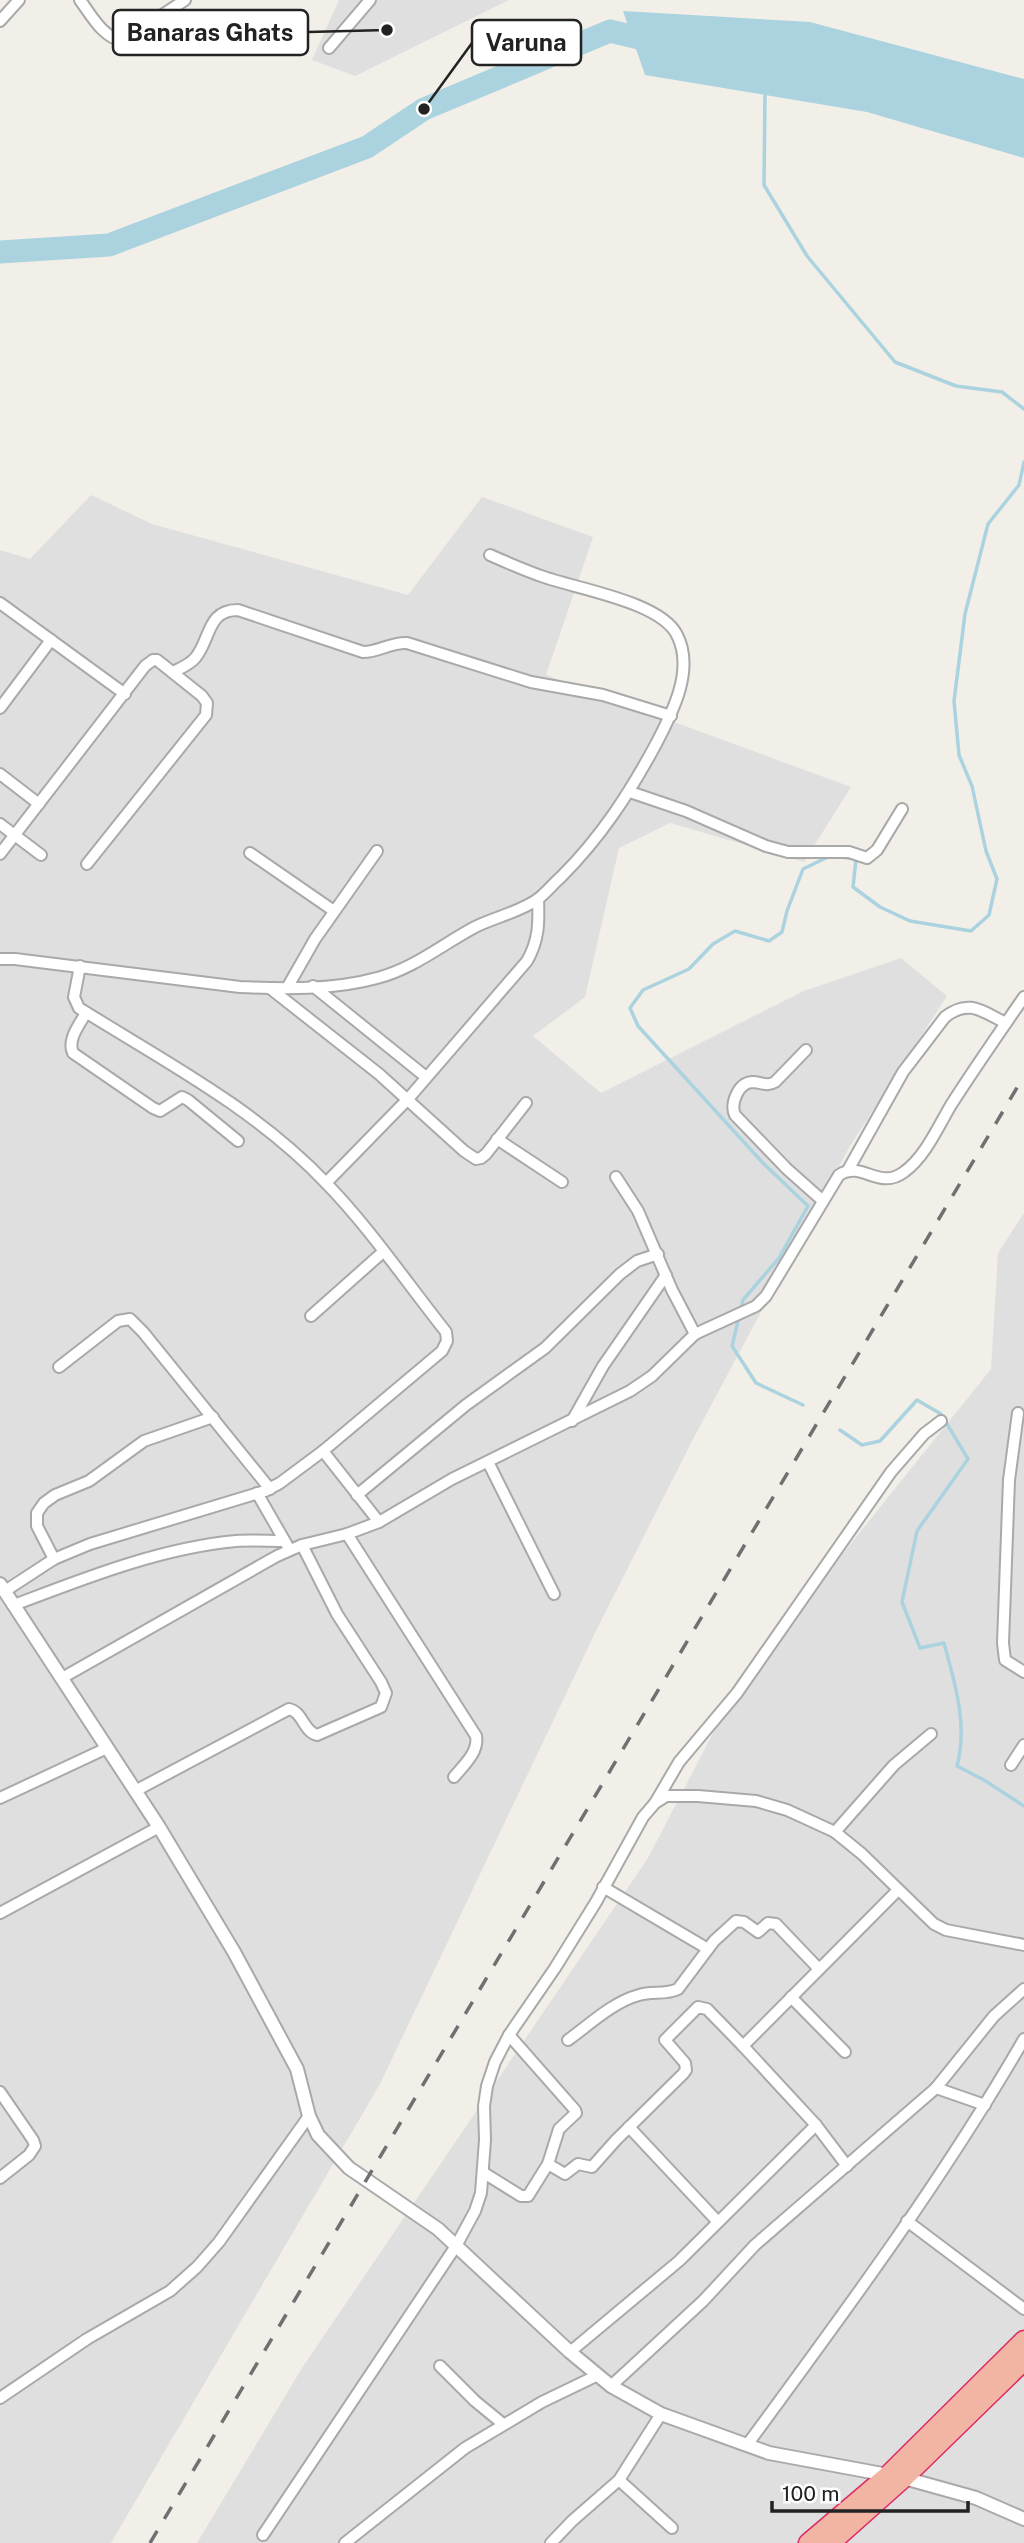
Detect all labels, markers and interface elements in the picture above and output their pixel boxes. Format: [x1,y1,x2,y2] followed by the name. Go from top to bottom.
[113,10,308,55] callout: Banaras Ghats
[127,18,293,46] text: Banaras Ghats
[472,20,581,65] callout: Varuna
[485,28,567,56] text: Varuna
[772,2470,968,2514] scale bar
[782,2481,839,2506] text: 100 m

